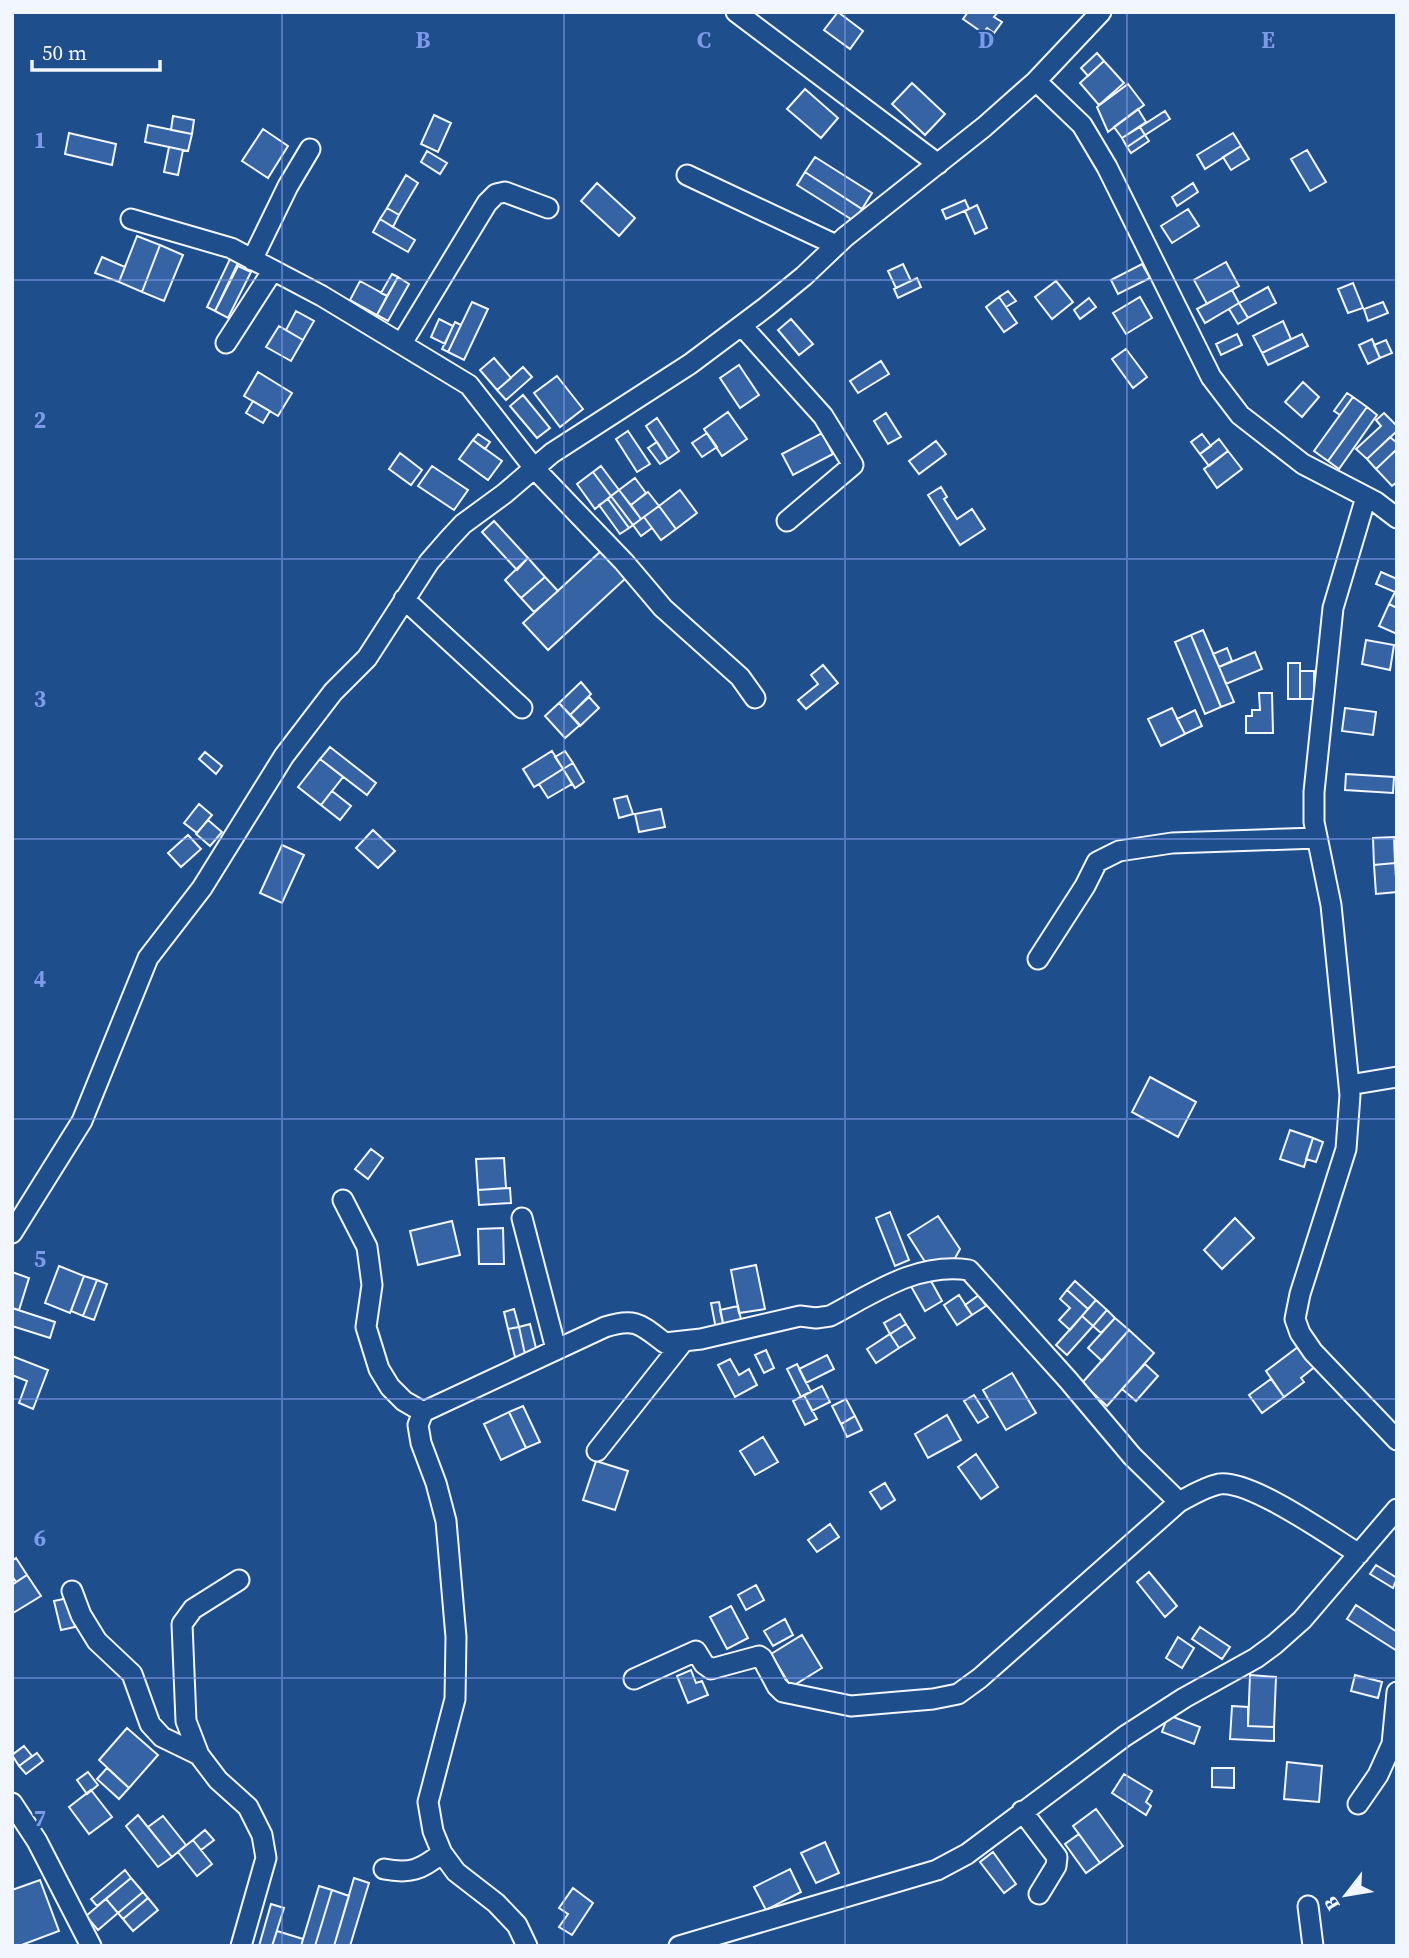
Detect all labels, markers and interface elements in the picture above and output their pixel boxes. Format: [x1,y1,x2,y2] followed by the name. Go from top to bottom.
[416,24,431,56] text: B
[697,24,711,56] text: C
[978,24,994,56] text: D
[1261,24,1275,56] text: E
[32,28,159,72] scale bar
[42,38,87,67] text: 50 m
[34,124,46,156] text: 1
[34,404,46,436] text: 2
[34,683,46,715] text: 3
[34,963,46,995] text: 4
[34,1243,46,1275] text: 5
[34,1522,46,1554] text: 6
[34,1802,46,1834] text: 7
[1311,1860,1381,1930] north arrow
[1317,1892,1346,1916] text: B

